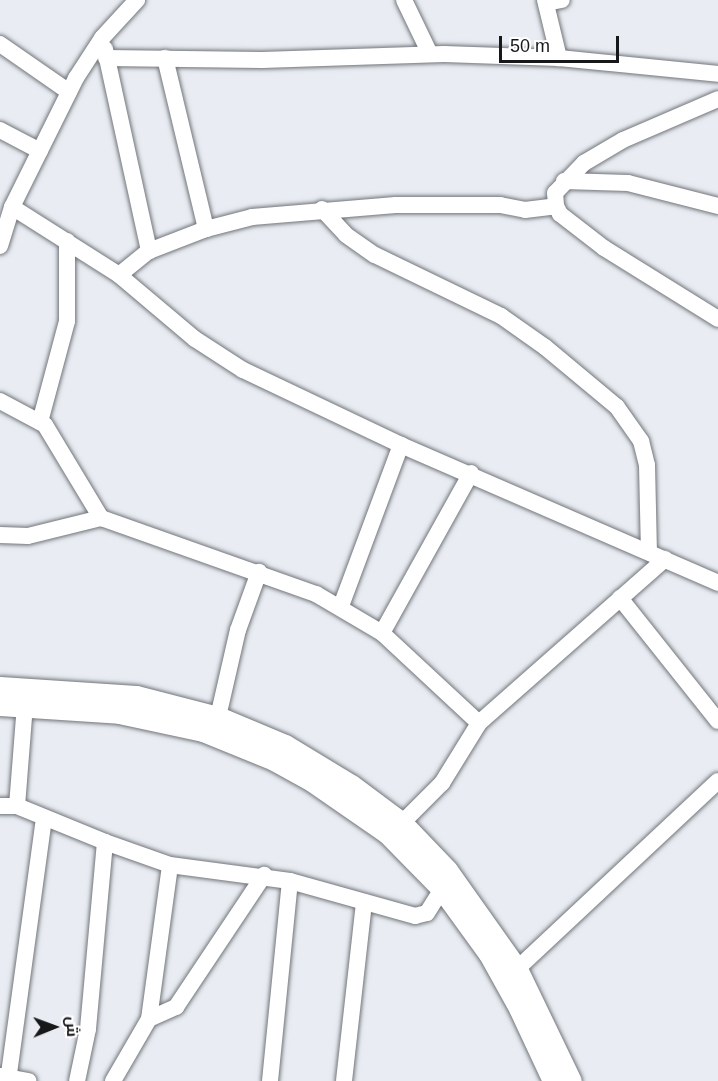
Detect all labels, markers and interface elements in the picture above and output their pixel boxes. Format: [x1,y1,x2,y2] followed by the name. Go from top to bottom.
[502,24,622,62] scale bar
[510,36,550,56] text: 50 m
[24,997,84,1057] north arrow
[64,1016,81,1037] text: ش

